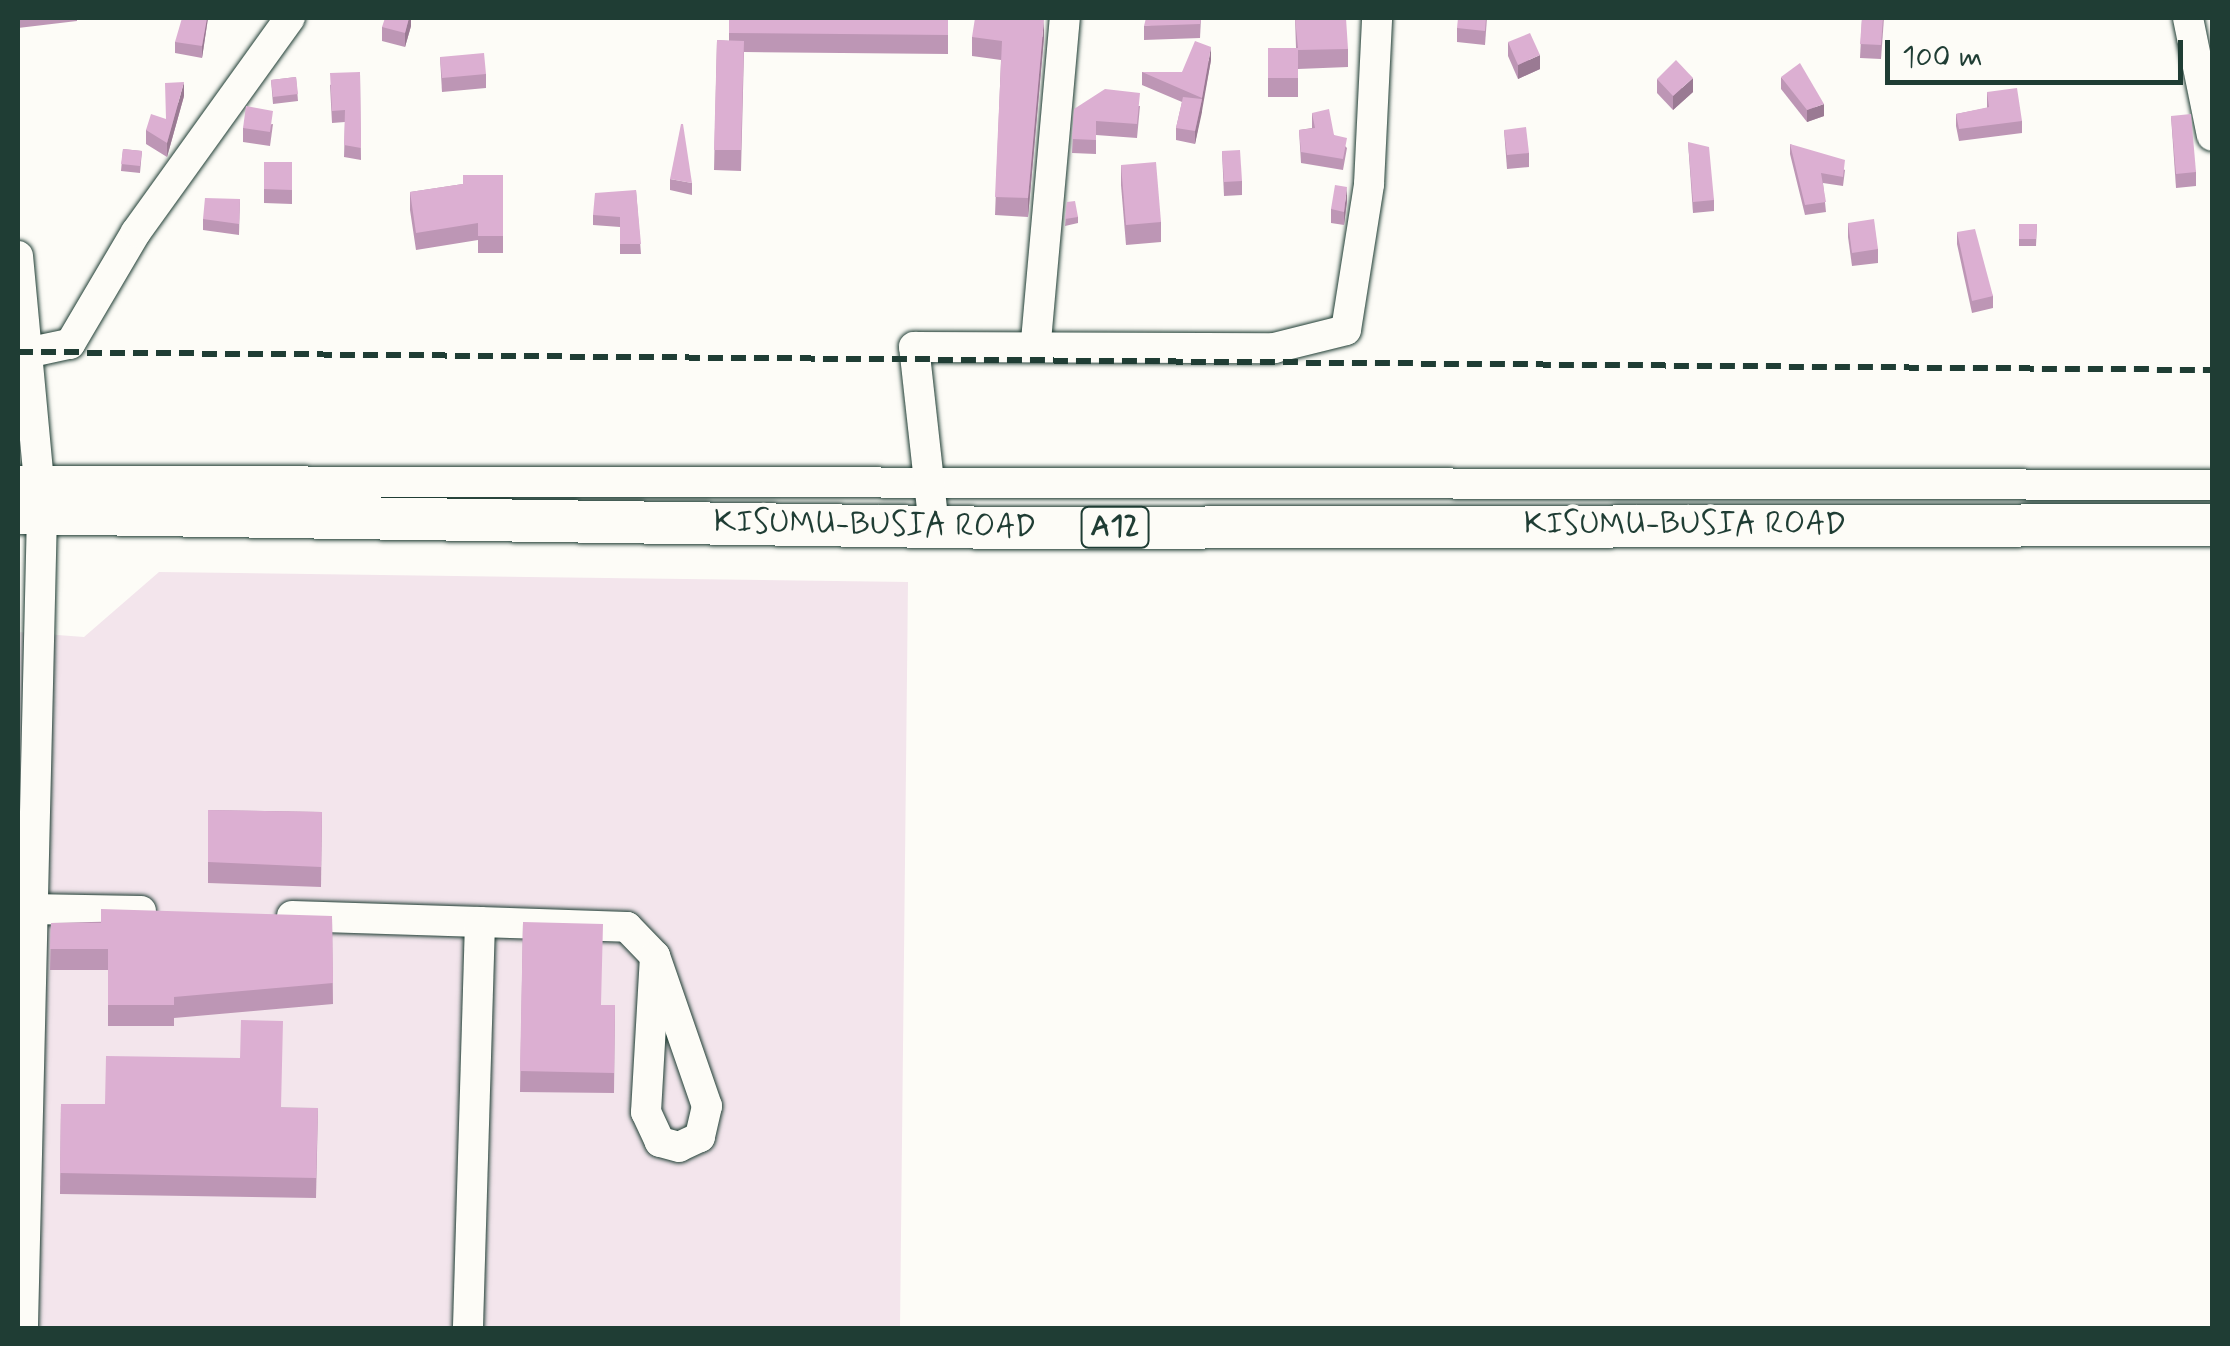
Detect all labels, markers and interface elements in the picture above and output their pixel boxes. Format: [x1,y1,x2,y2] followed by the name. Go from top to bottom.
[1890,20,2188,82] scale bar
[1902,38,1983,77] text: 100 m
[1080,502,1150,552] road number: A12
[713,503,1037,547] street label: KISUMU-BUSIA ROAD
[1524,505,1846,543] street label: KISUMU-BUSIA ROAD

